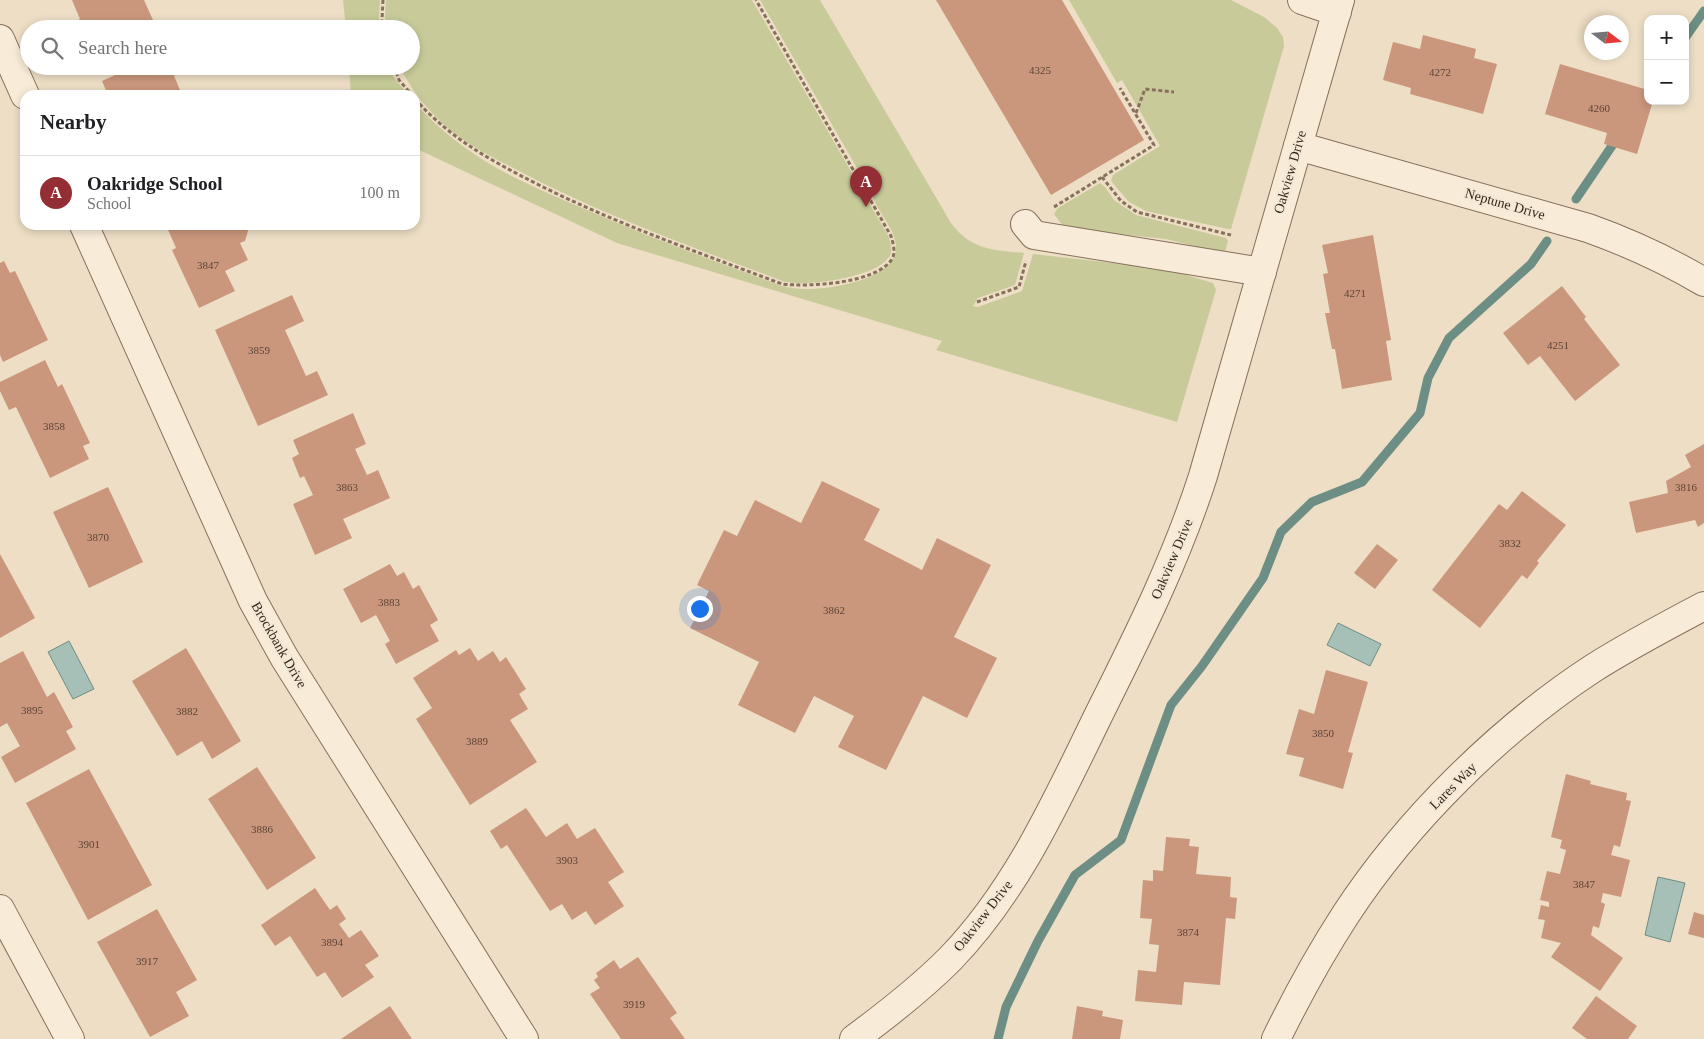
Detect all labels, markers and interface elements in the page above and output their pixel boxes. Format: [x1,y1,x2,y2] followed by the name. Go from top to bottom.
[1584,15,1629,60] north arrow
[1644,15,1689,105] map controls
[1644,15,1689,60] button: +
[20,20,420,75] search box
[38,34,66,62] icon: search
[78,37,167,58] text: Search here
[1644,60,1689,105] button: −
[1029,64,1052,76] house number: 4325
[1429,66,1451,78] house number: 4272
[1588,102,1611,114] house number: 4260
[40,110,107,134] text: Nearby
[1271,129,1309,215] street label: Oakview Drive
[850,166,882,207] pin: A
[87,173,223,194] text: Oakridge School
[50,184,62,201] text: A
[360,184,400,201] text: 100 m
[1463,185,1547,223] street label: Neptune Drive
[87,195,131,212] text: School
[197,259,220,271] house number: 3847
[1344,287,1366,299] house number: 4271
[1547,339,1569,351] house number: 4251
[248,344,271,356] house number: 3859
[43,420,66,432] house number: 3858
[336,481,359,493] house number: 3863
[1675,481,1698,493] house number: 3816
[1148,517,1196,601] street label: Oakview Drive
[87,531,110,543] house number: 3870
[1499,537,1521,549] house number: 3832
[378,596,401,608] house number: 3883
[687,596,713,622] your location
[248,599,310,691] street label: Brockbank Drive
[823,604,845,616] house number: 3862
[21,704,44,716] house number: 3895
[176,705,198,717] house number: 3882
[1312,727,1335,739] house number: 3850
[466,735,489,747] house number: 3889
[1427,760,1479,812] street label: Lares Way
[251,823,274,835] house number: 3886
[78,838,100,850] house number: 3901
[556,854,579,866] house number: 3903
[951,878,1015,954] street label: Oakview Drive
[1573,878,1596,890] house number: 3847
[1177,926,1200,938] house number: 3874
[321,936,344,948] house number: 3894
[136,955,159,967] house number: 3917
[623,998,646,1010] house number: 3919

